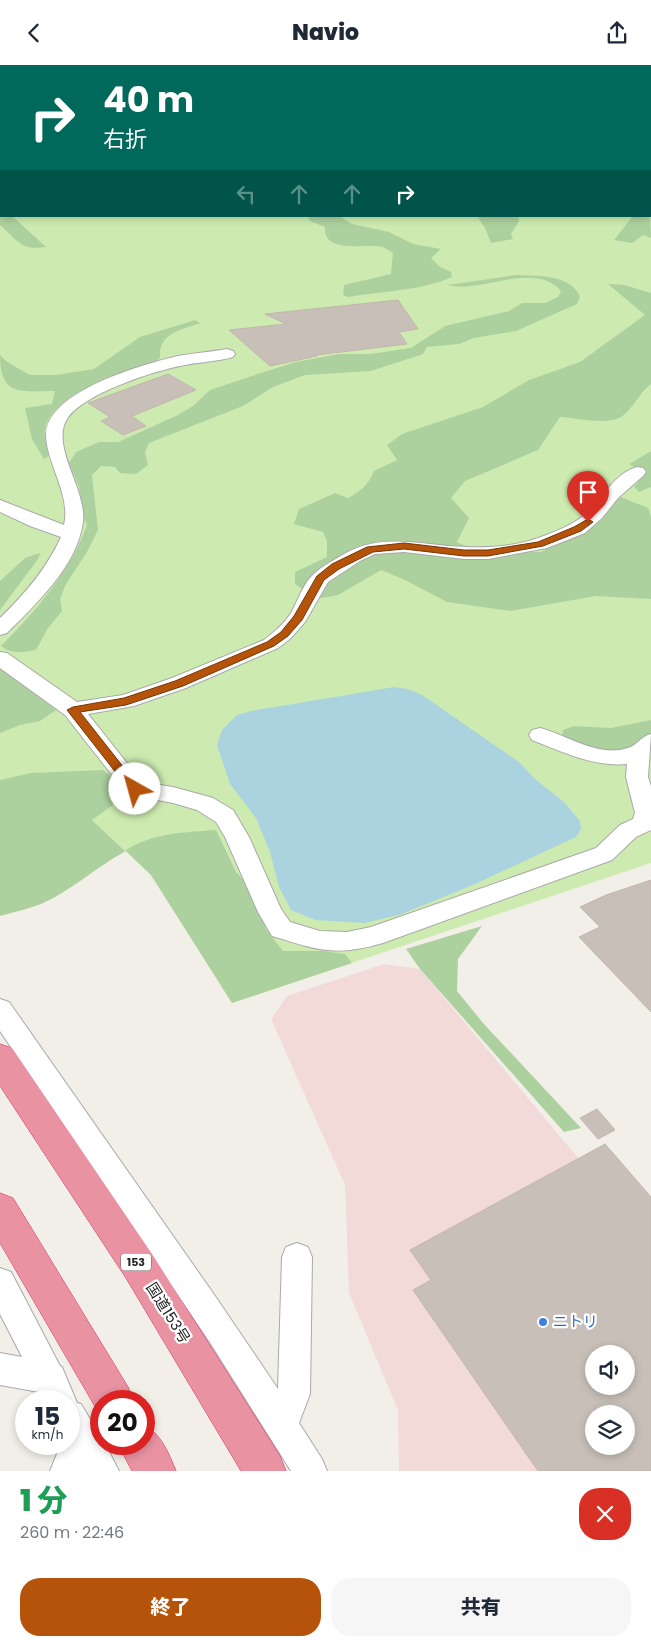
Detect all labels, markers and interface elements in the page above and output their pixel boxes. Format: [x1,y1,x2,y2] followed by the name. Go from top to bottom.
[292,17,359,48] text: Navio
[20,19,48,47] icon: back
[603,19,631,47] icon: share
[103,75,194,124] text: 40 m
[20,85,85,150] icon: right
[103,124,147,155] text: 右折
[232,180,260,208] icon: left
[285,180,313,208] icon: ahead
[338,180,366,208] icon: ahead
[391,180,419,208] icon: right
[567,471,609,522] pin
[574,478,602,506] icon: arrive
[108,762,160,814] position arrow
[121,1253,151,1271] road number: 153
[141,1278,195,1347] street label: 国道153号
[553,1311,598,1332] place label: ニトリ
[537,1316,549,1328] marker: ニトリ
[585,1345,635,1455] map controls
[585,1345,635,1395] button: sound
[90,1390,155,1455] speed limit sign: 20
[35,1399,60,1434] text: 15
[585,1405,635,1455] button: layers
[32,1426,63,1443] text: km/h
[20,1479,67,1522] text: 1 分
[579,1488,631,1540] button: close
[20,1521,124,1544] text: 260 m · 22:46
[20,1578,321,1636] button: 終了
[331,1578,631,1636] button: 共有

